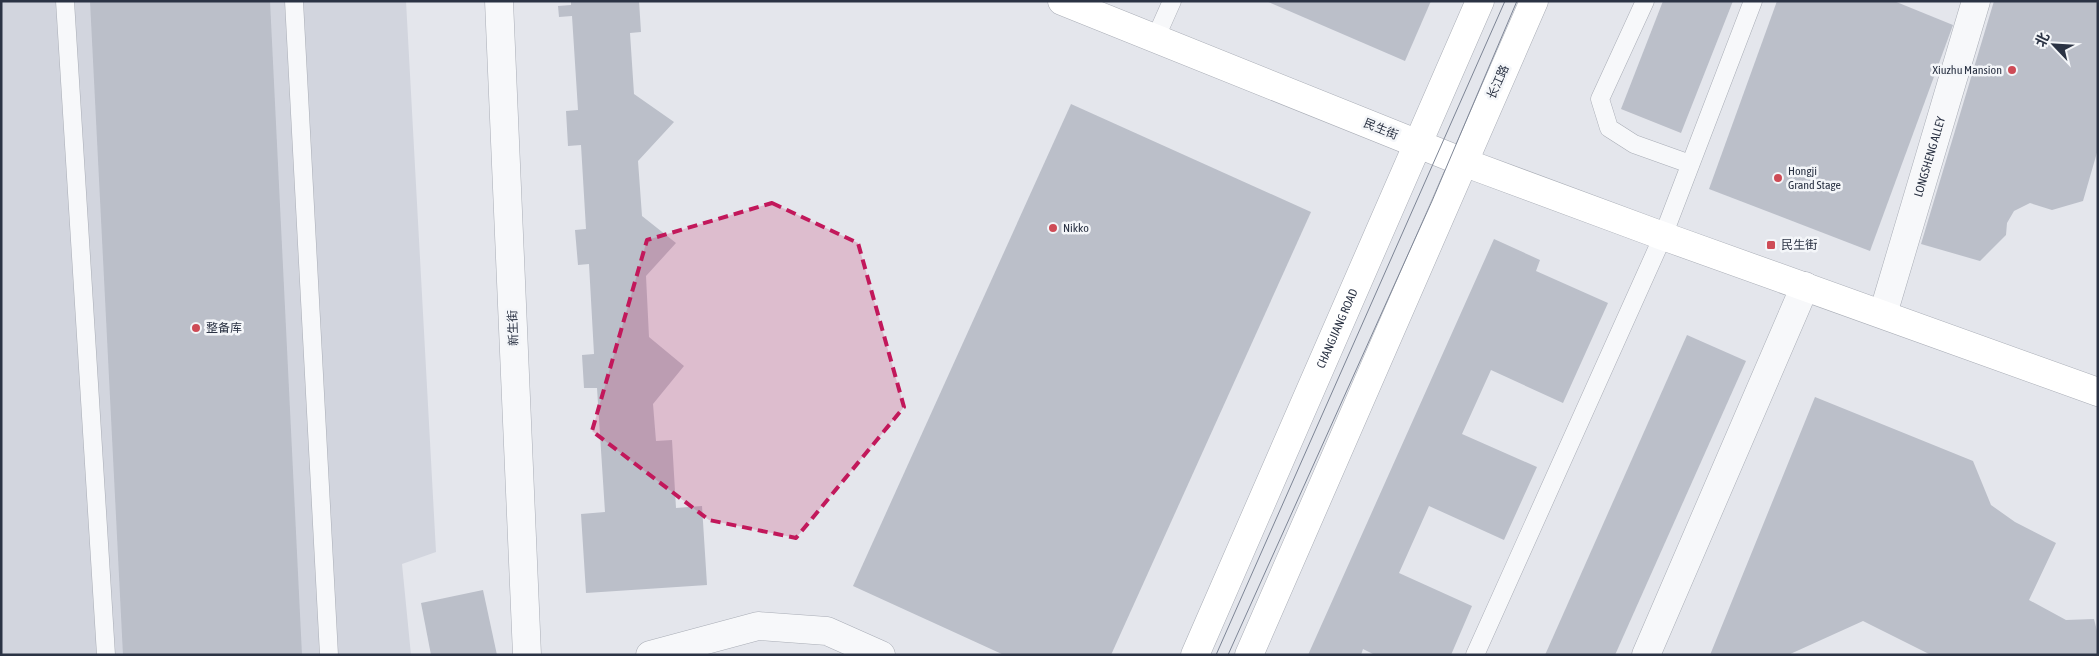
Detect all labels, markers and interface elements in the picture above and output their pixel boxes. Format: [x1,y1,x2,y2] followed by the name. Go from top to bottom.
[2029,20,2079,70] north arrow
[2032,30,2052,49] text: 北
[1484,63,1512,101] street label: 长江路
[1933,63,2002,77] place label: Xiuzhu Mansion
[2006,64,2018,76] marker: Xiuzhu Mansion
[1911,114,1948,198] street label: LONGSHENG ALLEY
[1362,116,1400,142] street label: 民生街
[1788,164,1841,192] place label: Hongji Grand Stage
[1772,172,1784,184] marker: Hongji Grand Stage
[1063,221,1089,235] place label: Nikko
[1047,222,1059,234] marker: Nikko
[1781,238,1817,252] place label: 民生街
[1765,239,1777,251] marker: 民生街
[1314,287,1361,370] street label: CHANGJIANG ROAD
[505,310,521,346] street label: 新生街
[206,321,242,335] place label: 整备库
[190,322,202,334] marker: 整备库

